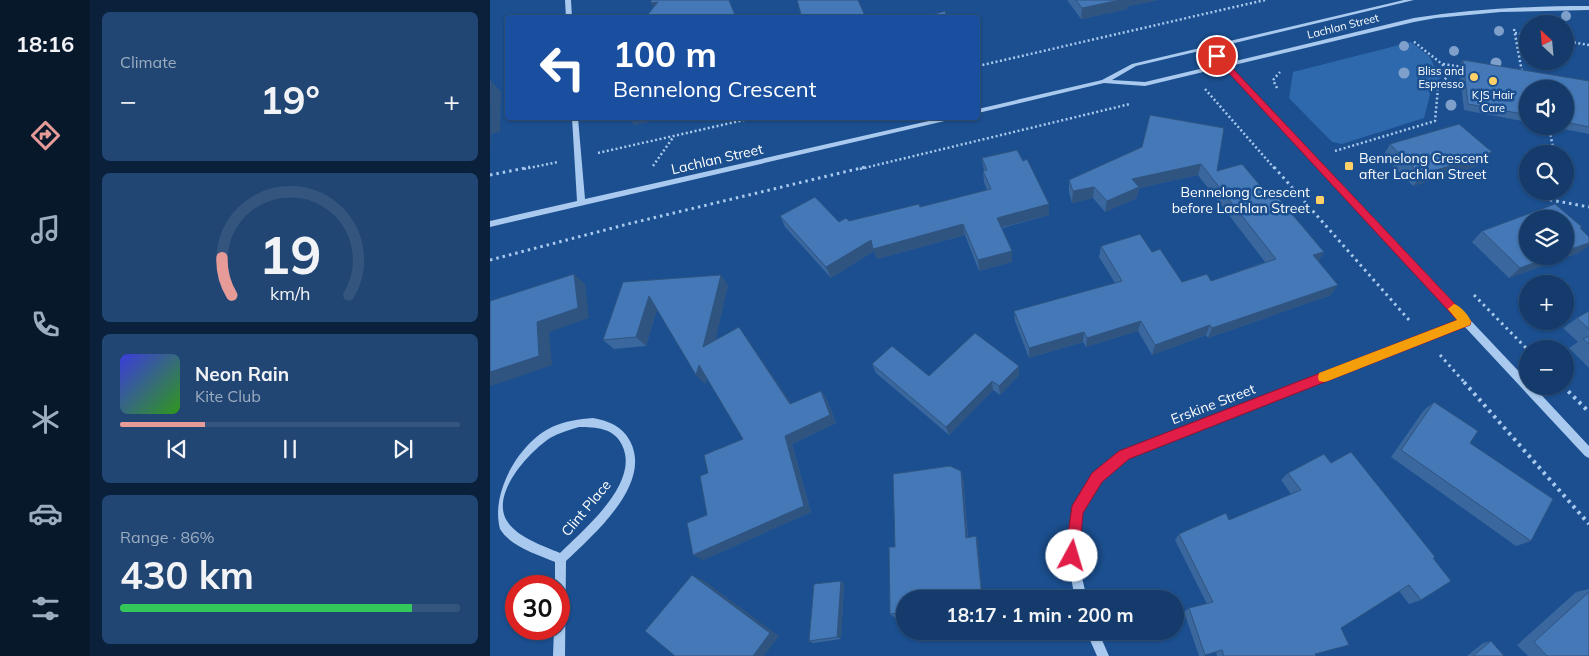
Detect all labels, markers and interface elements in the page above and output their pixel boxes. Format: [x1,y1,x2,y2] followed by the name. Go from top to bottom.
[1306,10,1380,42] street label: Lachlan Street
[1519,15,1574,70] north arrow
[1519,15,1574,395] map controls
[16,30,74,58] text: 18:16
[613,32,717,76] text: 100 m
[530,35,595,100] icon: left
[1196,35,1238,77] pin
[1203,42,1231,70] icon: arrive
[120,52,176,72] text: Climate
[1418,64,1464,91] place label: Bliss and Espresso
[1468,71,1480,83] marker: Bliss and Espresso
[613,75,816,103] text: Bennelong Crescent
[1487,75,1499,87] marker: KJS Hair Care
[260,76,320,124] text: 19°
[1519,80,1574,135] button: sound
[120,83,137,118] text: −
[443,83,460,118] text: +
[1472,88,1514,115] place label: KJS Hair Care
[28,118,63,153] icon: directions
[669,140,765,178] street label: Lachlan Street
[1519,145,1574,200] button: search
[1359,149,1489,183] place label: Bennelong Crescent after Lachlan Street
[1343,160,1355,172] marker: Bennelong Crescent after Lachlan Street
[1172,183,1310,217] place label: Bennelong Crescent before Lachlan Street
[1314,194,1326,206] marker: Bennelong Crescent before Lachlan Street
[1519,210,1574,265] button: layers
[28,212,63,247] icon: music
[259,222,321,287] text: 19
[1519,275,1574,330] button: +
[270,282,310,304] text: km/h
[28,307,63,342] icon: phone
[1519,340,1574,395] button: −
[195,362,289,386] text: Neon Rain
[1168,380,1258,428] street label: Erskine Street
[195,386,261,406] text: Kite Club
[28,402,63,437] icon: climate
[163,435,191,463] icon: previous
[276,435,304,463] icon: pause
[389,435,417,463] icon: next
[557,476,615,540] street label: Clint Place
[28,496,63,531] icon: car
[120,527,215,547] text: Range · 86%
[1045,529,1097,581] position arrow
[120,551,254,599] text: 430 km
[505,575,570,640] speed limit sign: 30
[28,591,63,626] icon: filters
[946,603,1134,627] text: 18:17 · 1 min · 200 m

